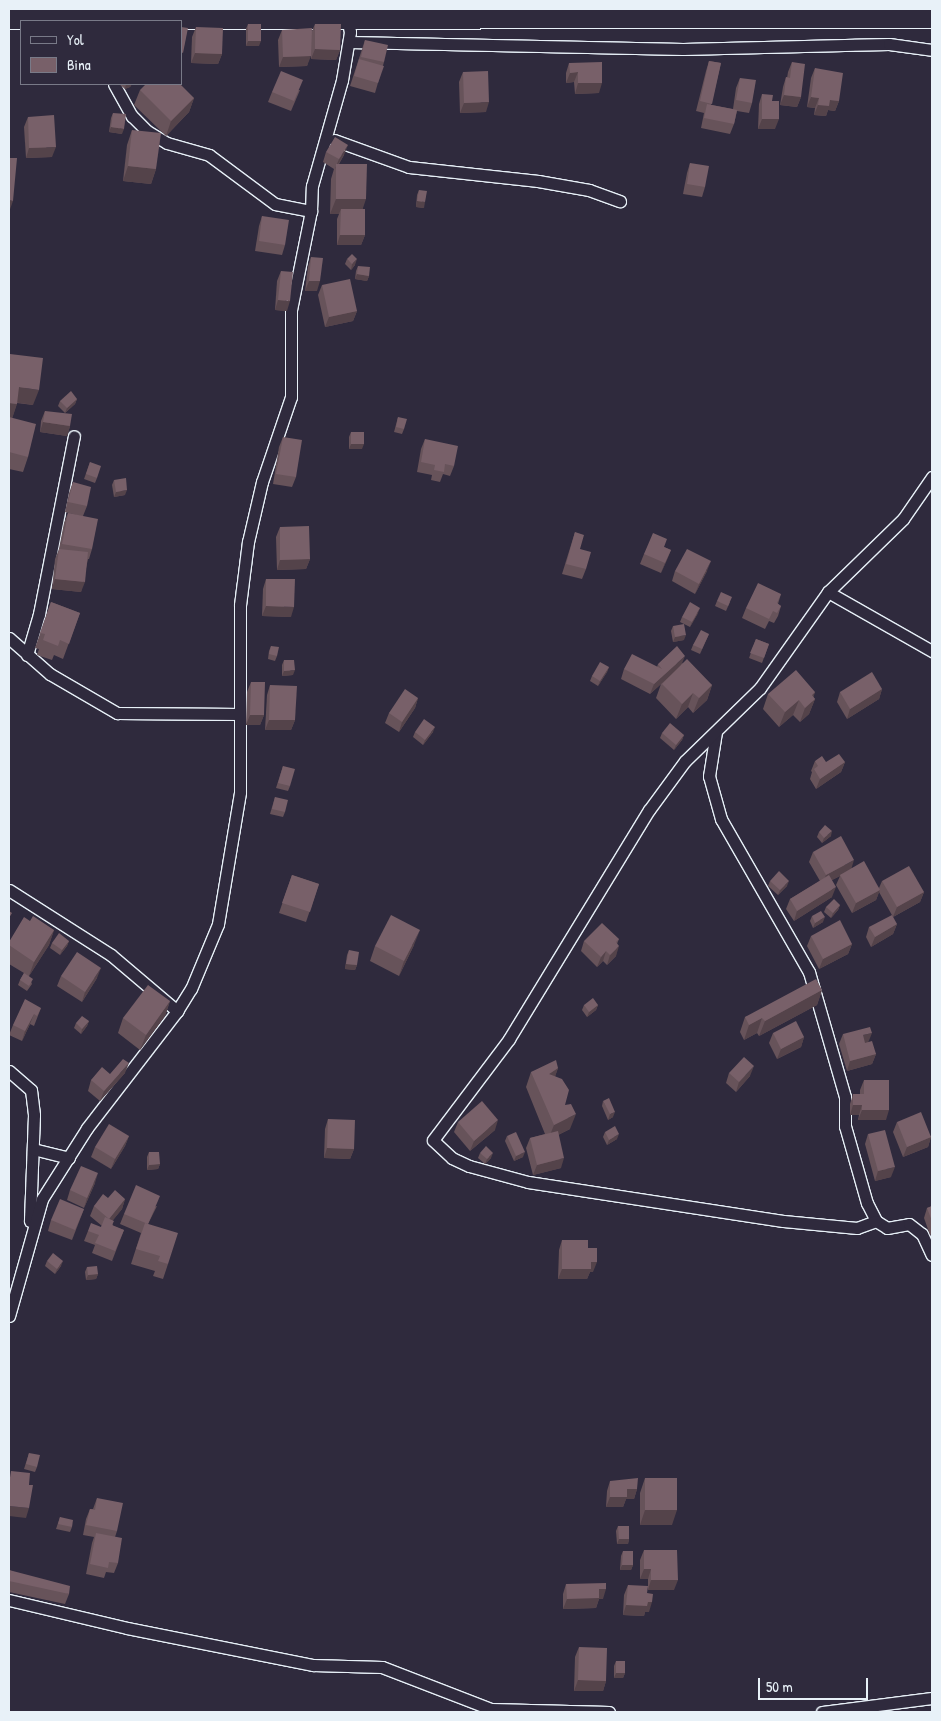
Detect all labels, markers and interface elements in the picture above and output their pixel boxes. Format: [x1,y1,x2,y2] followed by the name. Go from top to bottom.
[20,20,182,85] legend
[67,29,84,50] text: Yol
[67,54,91,75] text: Bina
[761,1668,871,1700] scale bar
[766,1676,793,1697] text: 50 m

